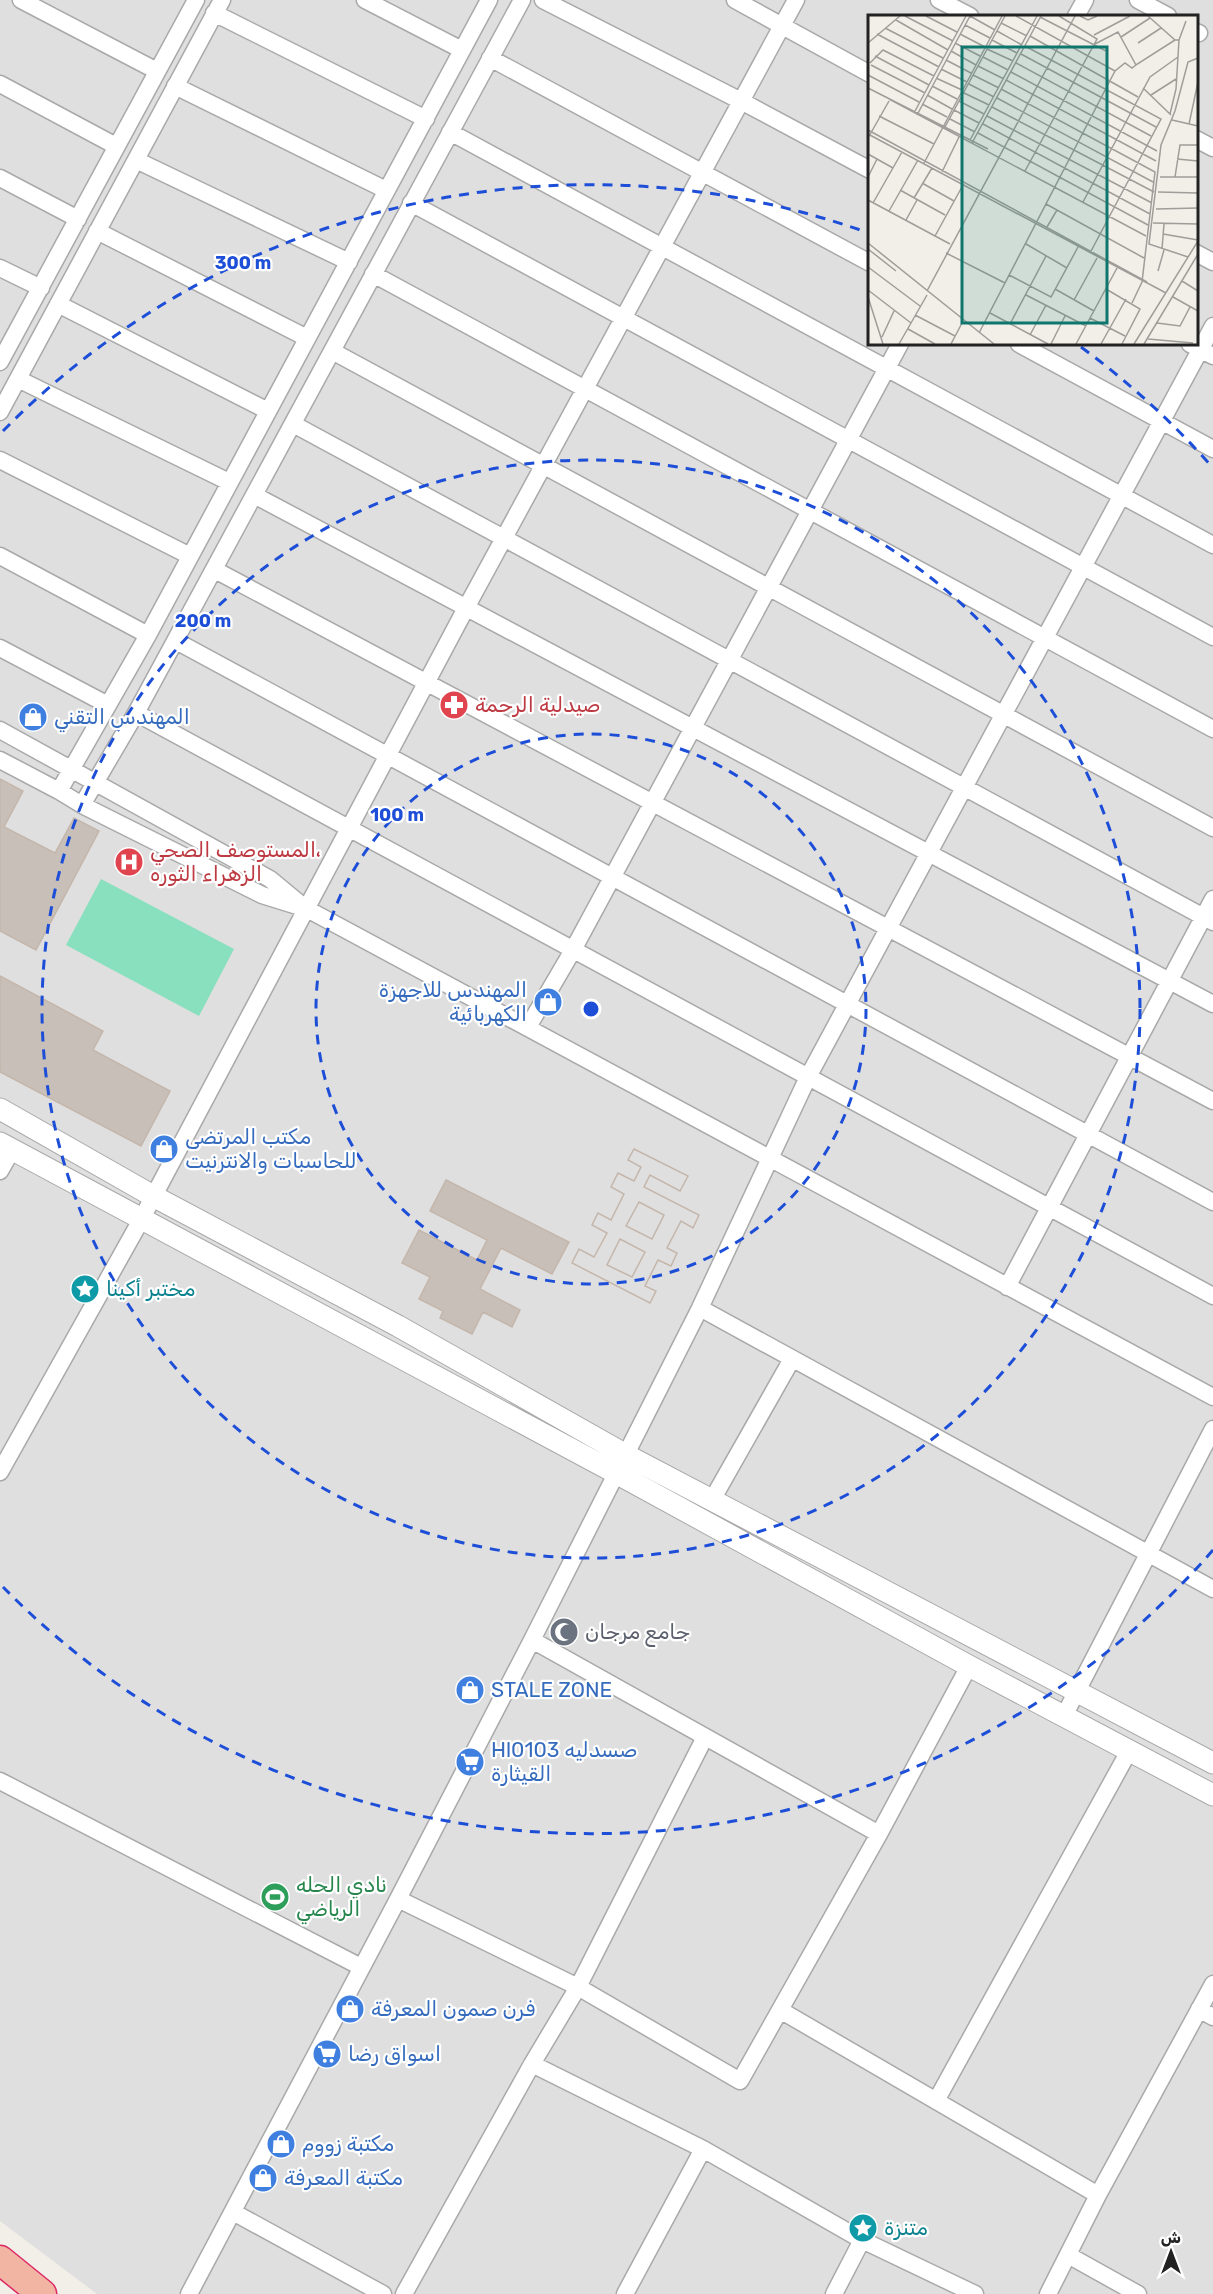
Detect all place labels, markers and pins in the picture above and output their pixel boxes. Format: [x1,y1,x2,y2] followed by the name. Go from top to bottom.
[438,689,470,721] pharmacy icon: صيدلية الرحمة
[475,692,600,717] place label: صيدلية الرحمة
[17,701,49,733] shop icon: المهندس التقني
[54,704,190,733] place label: المهندس التقني
[150,837,321,886] place label: المستوصف الصحي، الزهراء الثوره
[113,846,145,878] hospital icon: المستوصف الصحي، الزهراء الثوره
[379,977,527,1026] place label: المهندس للاجهزة الكهربائية
[532,986,564,1018] shop icon: المهندس للاجهزة الكهربائية
[581,999,601,1019] centre of rings
[185,1124,357,1174] place label: مكتب المرتضى للحاسبات والانترنيت
[148,1133,180,1165] shop icon: مكتب المرتضى للحاسبات والانترنيت
[69,1273,101,1305] place icon: مختبر أكينا
[106,1276,195,1301] place label: مختبر أكينا
[548,1616,580,1648] mosque icon: جامع مرجان
[585,1619,690,1647] place label: جامع مرجان
[454,1674,486,1706] shop icon: STALE ZONE
[491,1677,612,1702] place label: STALE ZONE
[491,1737,637,1786] place label: Hl0103 صسدليه القيثارة
[454,1746,486,1778] supermarket icon: Hl0103 صسدليه القيثارة
[296,1872,387,1925] place label: نادي الحله الرياضي
[259,1881,291,1913] sports icon: نادي الحله الرياضي
[334,1993,366,2025] shop icon: فرن صمون المعرفة
[371,1996,535,2021] place label: فرن صمون المعرفة
[311,2038,343,2070] supermarket icon: اسواق رضا
[348,2041,441,2066] place label: اسواق رضا
[265,2128,297,2160] shop icon: مكتبة زووم
[302,2131,394,2157] place label: مكتبة زووم
[247,2162,279,2194] shop icon: مكتبة المعرفة
[284,2165,403,2190] place label: مكتبة المعرفة
[847,2212,879,2244] place icon: متنزة
[884,2215,928,2240] place label: متنزة

